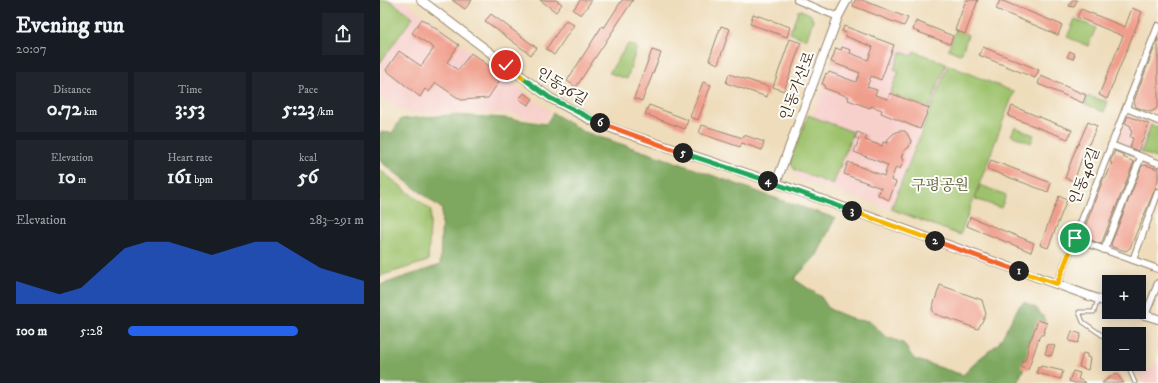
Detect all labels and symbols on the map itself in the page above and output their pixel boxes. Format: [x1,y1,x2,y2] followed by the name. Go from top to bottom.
[489,48,523,82] pin
[776,48,820,123] street label: 인동가산로
[533,63,591,110] street label: 인동36길
[590,113,610,133] pin: 6
[673,143,693,163] pin: 5
[1065,145,1104,208] street label: 인동46길
[758,171,778,191] pin: 4
[911,176,969,195] park label: 구평공원
[842,201,862,221] pin: 3
[1058,221,1092,255] pin
[925,231,945,251] pin: 2
[1009,261,1029,281] pin: 1

